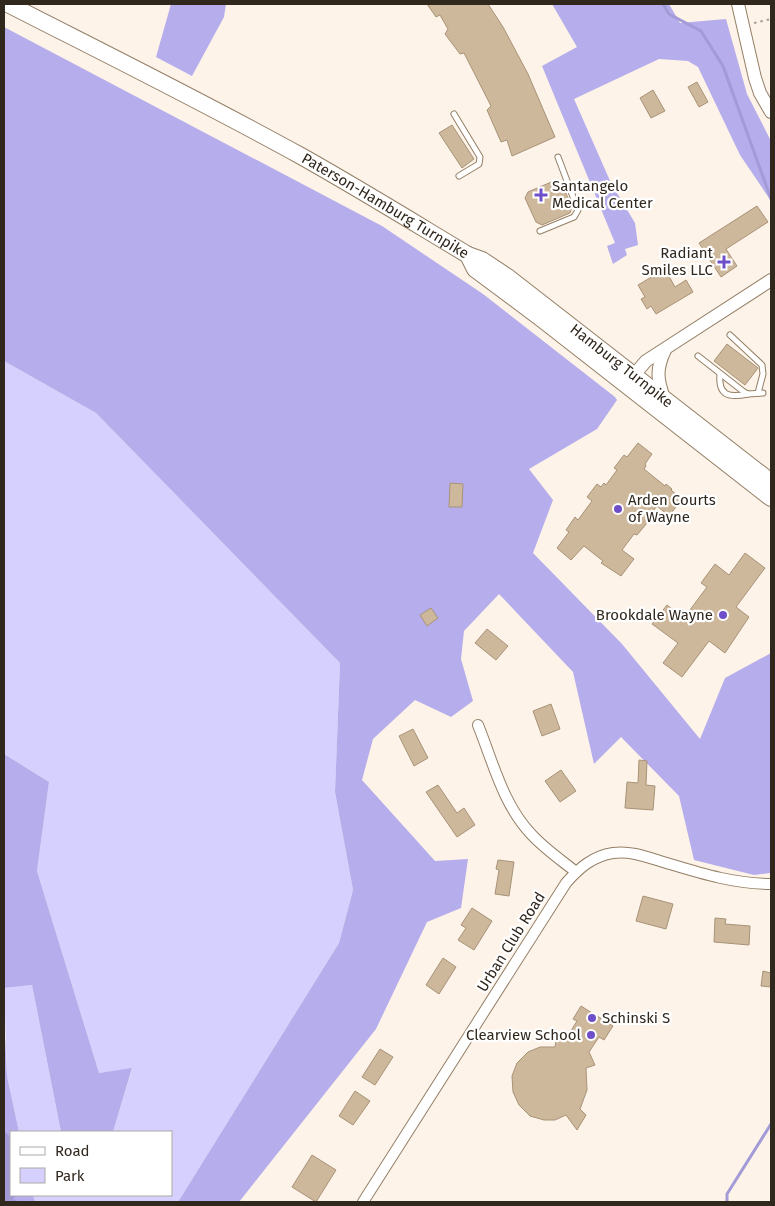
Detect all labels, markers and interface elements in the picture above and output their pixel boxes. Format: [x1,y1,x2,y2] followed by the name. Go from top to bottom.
[299,149,472,262] street label: Paterson-Hamburg Turnpike
[552,177,653,212] place label: Santangelo Medical Center
[534,188,548,202] marker: Santangelo Medical Center
[642,244,714,279] place label: Radiant Smiles LLC
[717,255,731,269] marker: Radiant Smiles LLC
[566,320,677,411] street label: Hamburg Turnpike
[628,491,716,526] place label: Arden Courts of Wayne
[612,503,624,515] marker: Arden Courts of Wayne
[596,606,713,624] place label: Brookdale Wayne
[717,609,729,621] marker: Brookdale Wayne
[473,889,549,995] street label: Urban Club Road
[602,1009,670,1027] place label: Schinski S
[586,1012,598,1024] marker: Schinski S
[466,1026,582,1044] place label: Clearview School
[585,1029,597,1041] marker: Clearview School
[10,1131,172,1196] legend
[55,1142,90,1160] text: Road
[55,1167,85,1185] text: Park

